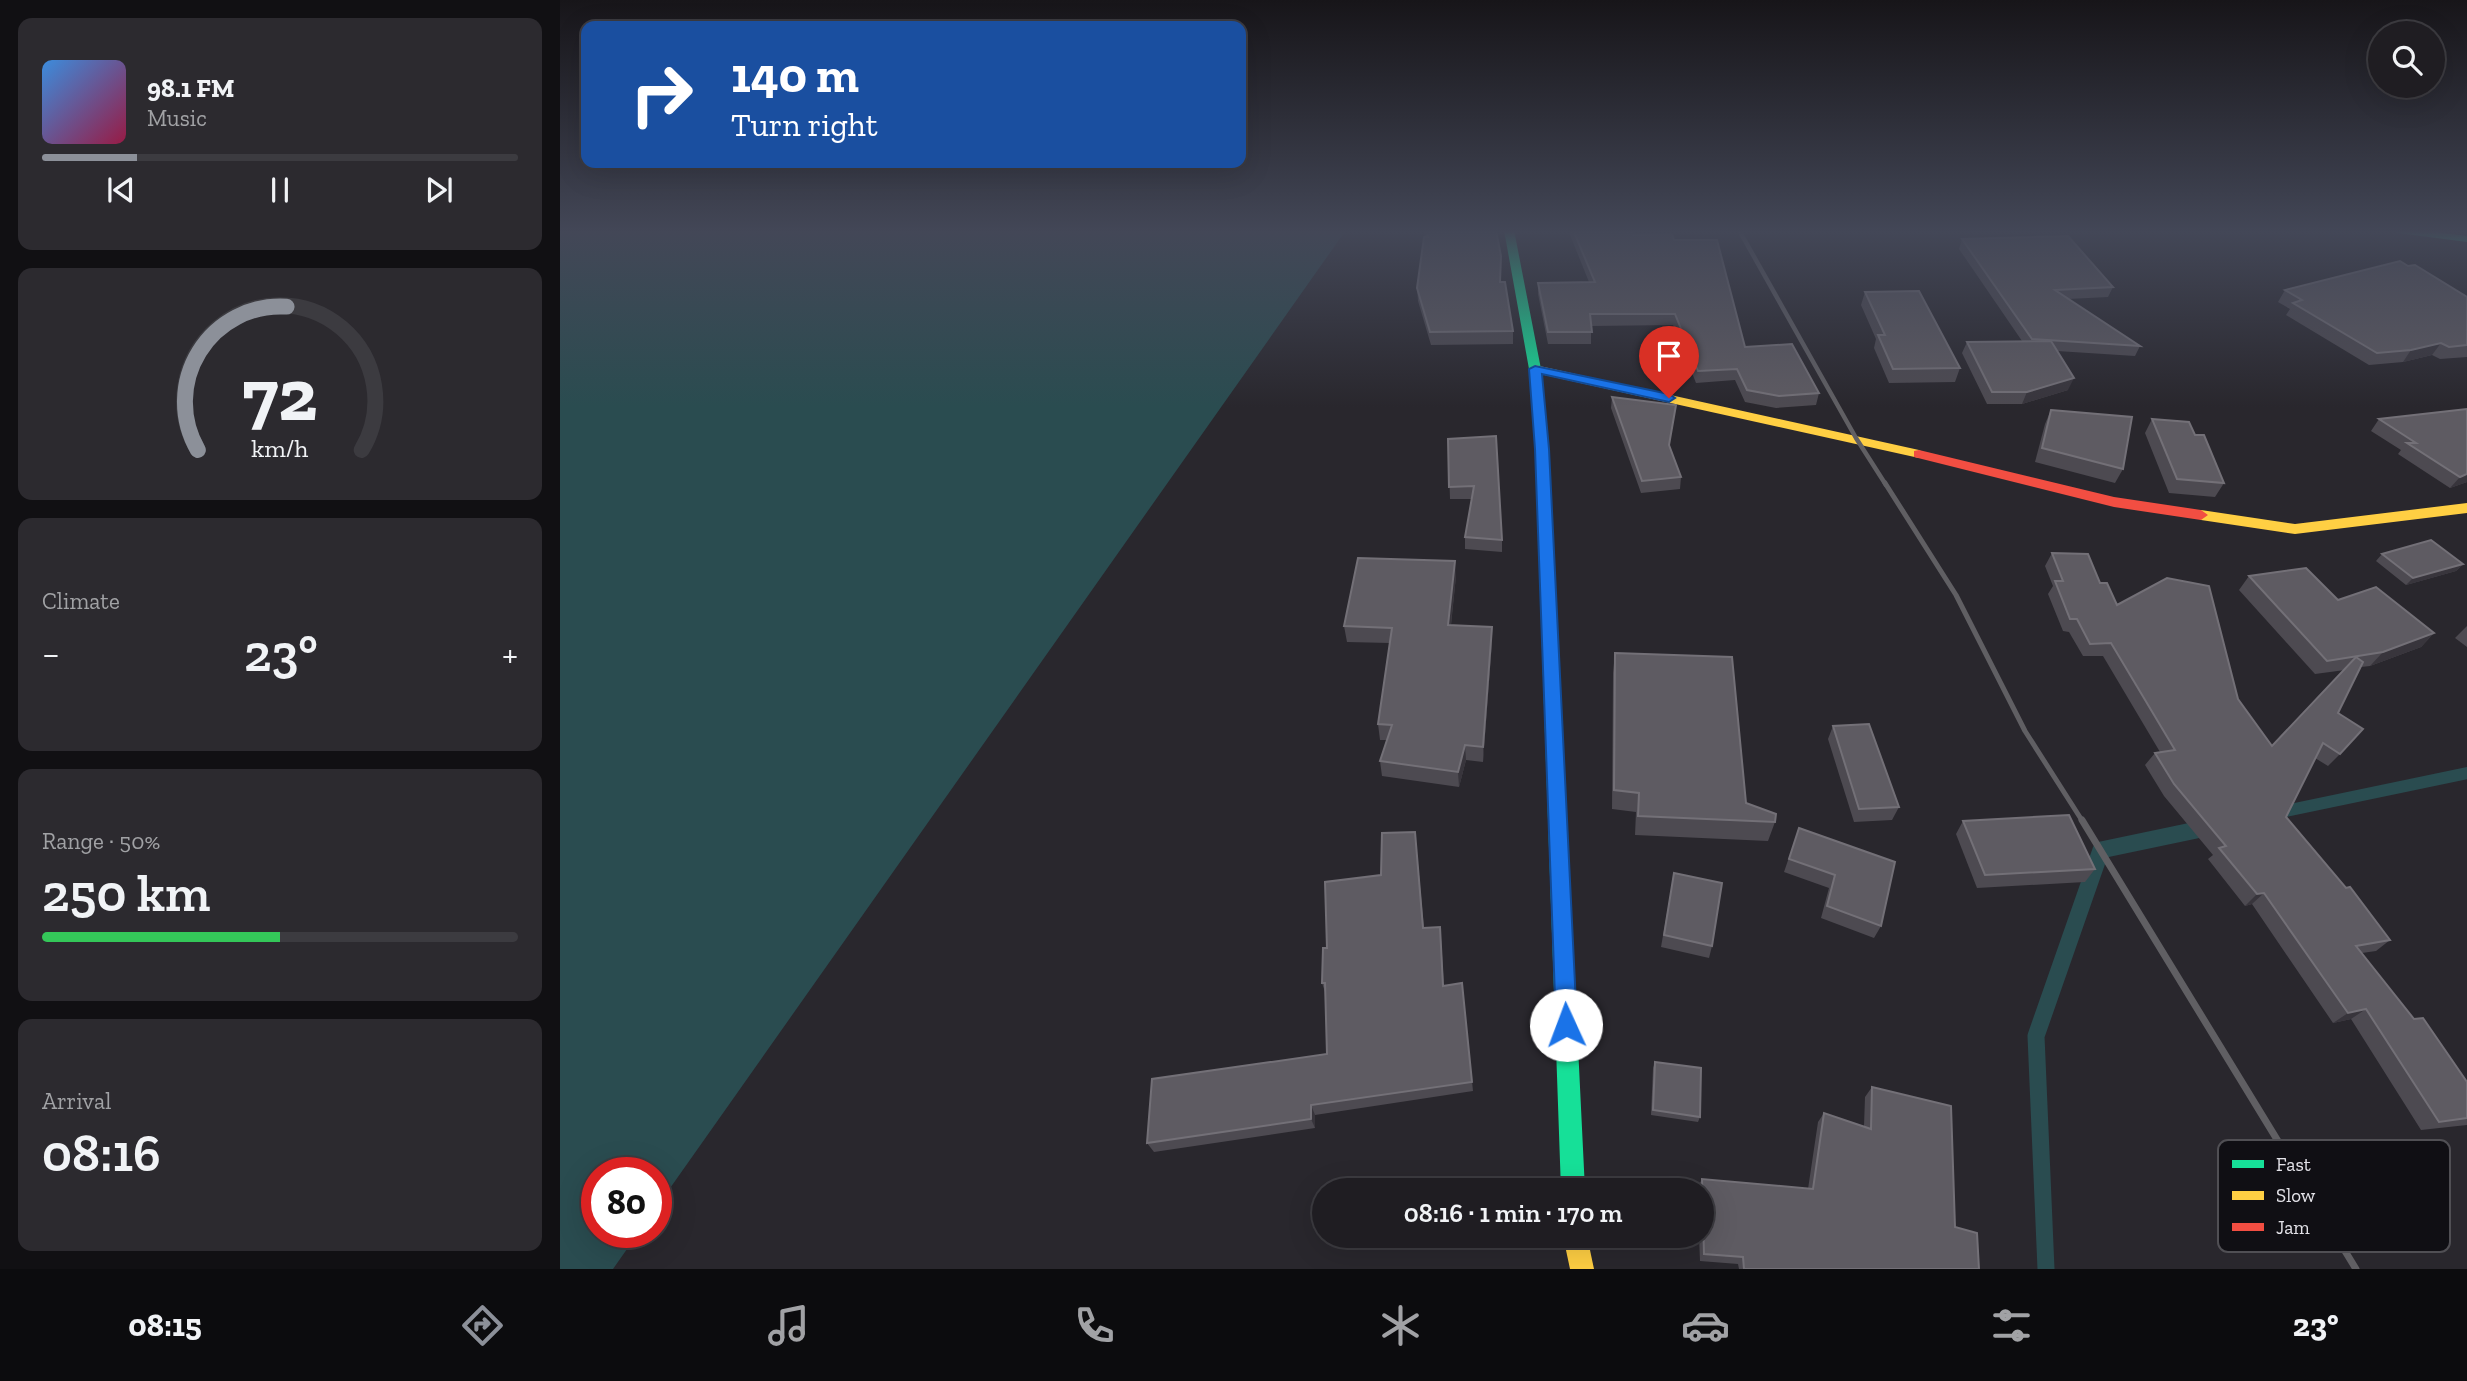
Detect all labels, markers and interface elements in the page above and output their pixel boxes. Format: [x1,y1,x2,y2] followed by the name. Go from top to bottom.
[2368,21,2445,98] map controls
[2368,21,2445,98] button: search
[731,46,859,105] text: 140 m
[616,49,707,140] icon: right
[147,72,234,104] text: 98.1 FM
[147,104,207,132] text: Music
[731,106,878,144] text: Turn right
[102,171,140,209] icon: previous
[261,171,299,209] icon: pause
[420,171,458,209] icon: next
[1639,326,1699,398] pin
[1650,337,1688,375] icon: arrive
[242,352,318,440] text: 72
[251,433,309,463] text: km/h
[42,587,120,615] text: Climate
[244,622,318,684] text: 23°
[42,631,60,677] text: −
[502,631,518,677] text: +
[42,827,160,855] text: Range · 50%
[42,862,210,924] text: 250 km
[1529,988,1603,1062] position arrow
[42,1087,111,1115] text: Arrival
[42,1122,161,1184] text: 08:16
[2218,1140,2450,1252] legend
[2276,1153,2311,1176] text: Fast
[581,1157,672,1248] speed limit sign: 80
[2276,1184,2316,1207] text: Slow
[1404,1197,1622,1229] text: 08:16 · 1 min · 170 m
[2276,1216,2310,1239] text: Jam
[458,1301,507,1350] icon: directions
[764,1301,813,1350] icon: music
[1070,1301,1119,1350] icon: phone
[1376,1301,1425,1350] icon: climate
[1681,1301,1730,1350] icon: car
[1987,1301,2036,1350] icon: filters
[128,1306,202,1344] text: 08:15
[2293,1306,2339,1344] text: 23°

